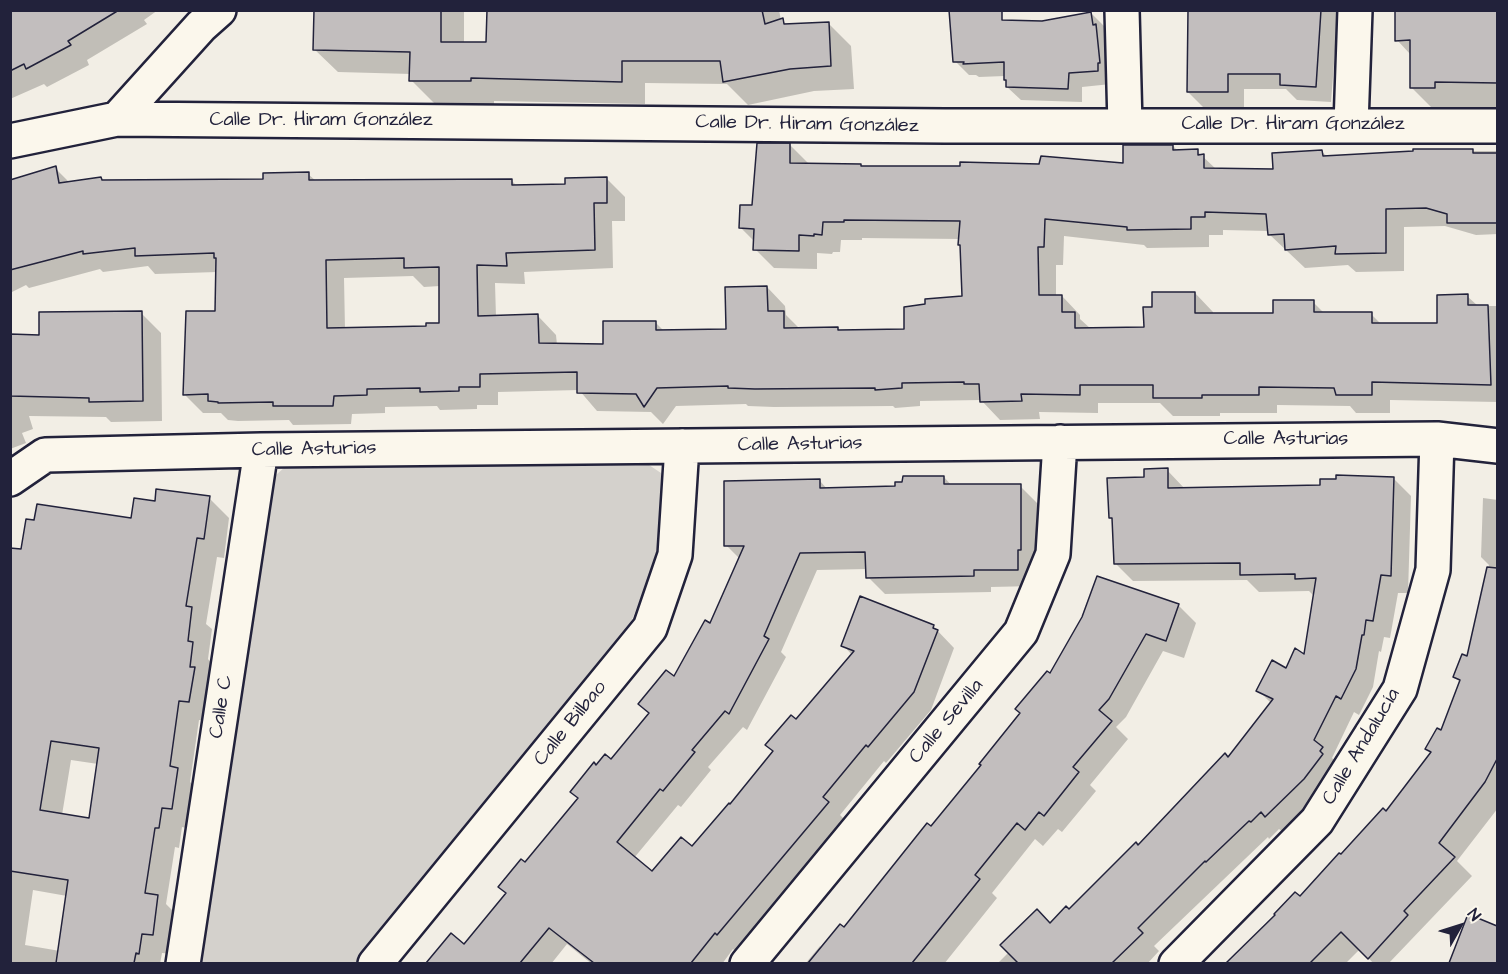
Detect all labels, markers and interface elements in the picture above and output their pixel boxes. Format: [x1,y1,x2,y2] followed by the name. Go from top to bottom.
[209,109,433,133] street label: Calle Dr. Hiram González
[695,111,919,139] street label: Calle Dr. Hiram González
[1181,113,1405,137] street label: Calle Dr. Hiram González
[1224,428,1348,452] street label: Calle Asturias
[737,432,863,458] street label: Calle Asturias
[251,437,377,463] street label: Calle Asturias
[205,674,239,740] street label: Calle C
[905,675,989,769] street label: Calle Sevilla
[529,677,613,771] street label: Calle Bilbao
[1318,684,1406,810] street label: Calle Andalucía
[1430,896,1490,956] north arrow
[1462,904,1486,925] text: N

